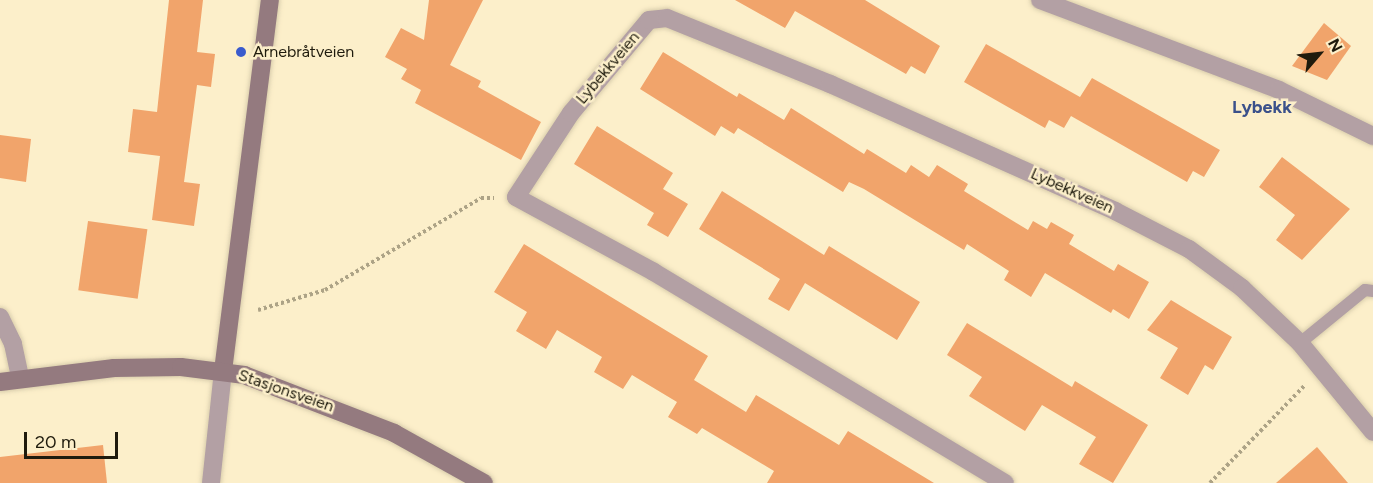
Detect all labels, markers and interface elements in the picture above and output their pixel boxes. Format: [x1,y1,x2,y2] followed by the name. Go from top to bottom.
[1289,24,1349,84] north arrow
[572,28,644,108] street label: Lybekkveien
[1324,35,1347,55] text: N
[253,42,354,62] place label: Arnebråtveien
[234,45,248,59] marker: Arnebråtveien
[1232,96,1292,118] district label: Lybekk
[1028,164,1116,218] street label: Lybekkveien
[236,366,336,416] street label: Stasjonsveien
[27,420,122,458] scale bar
[35,431,76,453] text: 20 m

